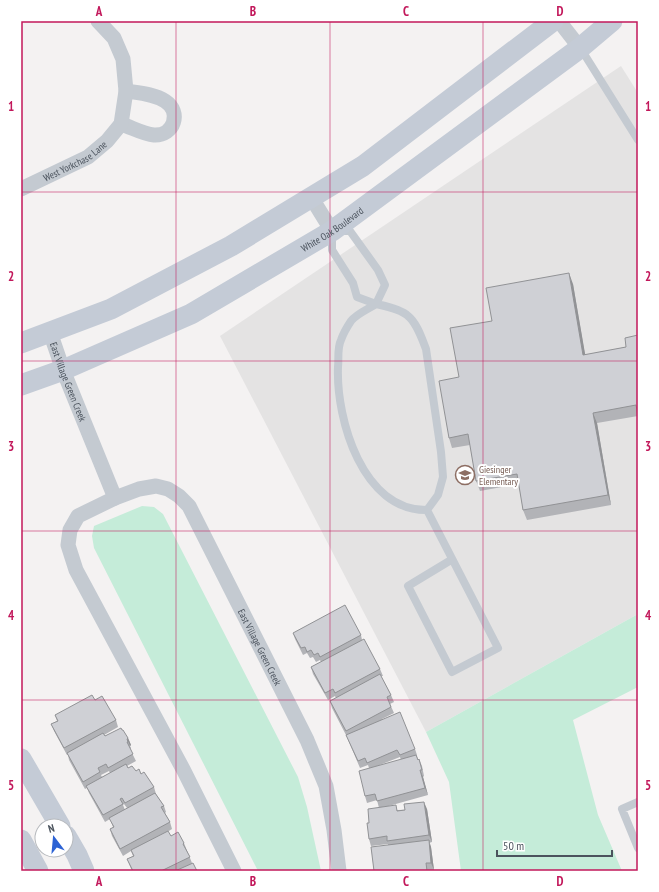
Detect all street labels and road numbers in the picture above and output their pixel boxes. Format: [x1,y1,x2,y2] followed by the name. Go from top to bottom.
[41,138,110,184] street label: West Yorkchase Lane
[299,204,366,255] street label: White Oak Boulevard
[47,340,89,424] street label: East Village Green Creek
[235,607,284,688] street label: East Village Green Creek

